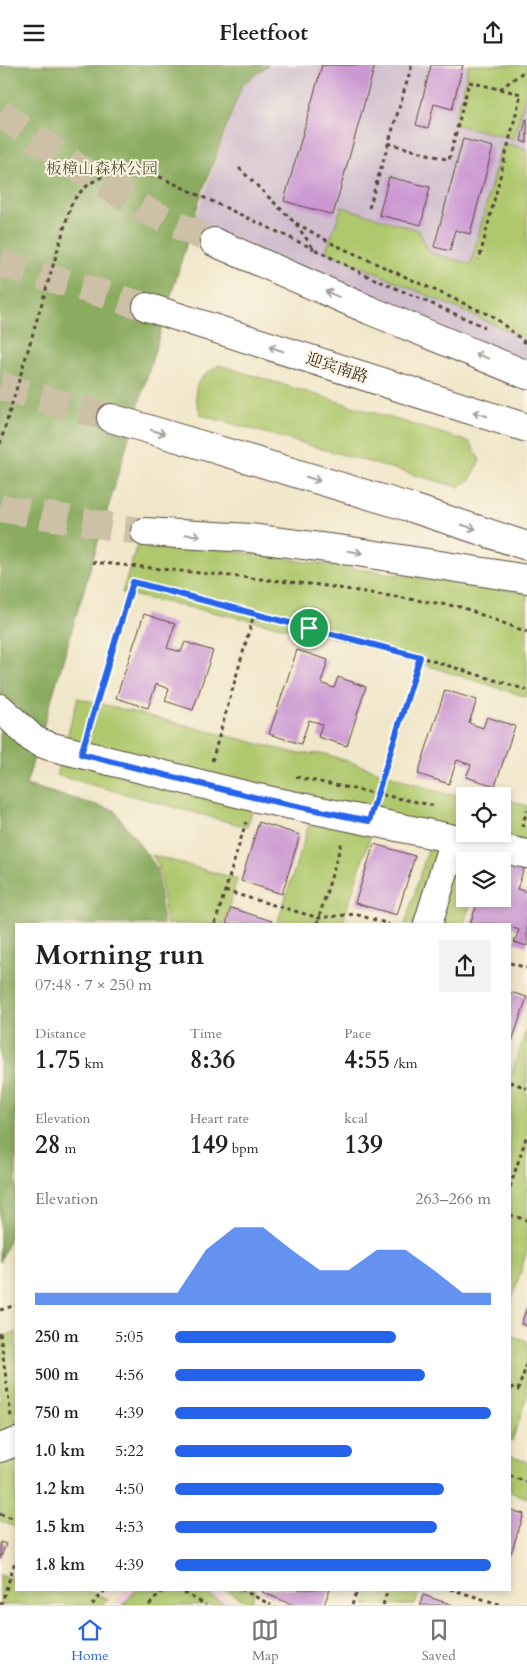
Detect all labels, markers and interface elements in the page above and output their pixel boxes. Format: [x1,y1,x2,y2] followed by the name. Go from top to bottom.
[219,18,308,48] text: Fleetfoot
[20,19,48,47] icon: menu
[479,19,507,47] icon: share
[46,158,158,180] park label: 板樟山森林公园
[325,288,340,298] one-way arrow
[268,343,284,353] one-way arrow
[303,348,371,388] street label: 迎宾南路
[475,351,490,361] one-way arrow
[473,408,489,418] one-way arrow
[149,428,165,438] one-way arrow
[305,474,321,484] one-way arrow
[460,522,476,532] one-way arrow
[185,530,201,539] one-way arrow
[346,547,362,557] one-way arrow
[288,607,330,649] pin
[295,614,323,642] icon: arrive
[456,787,511,907] map controls
[456,787,511,842] button: locate
[456,852,511,907] button: layers
[35,936,204,974] text: Morning run
[439,940,491,992] button: share
[35,974,152,996] text: 07:48 · 7 × 250 m
[35,1024,86,1043] text: Distance
[190,1024,222,1043] text: Time
[344,1024,371,1043] text: Pace
[35,1043,81,1077] text: 1.75
[190,1043,235,1077] text: 8:36
[344,1043,390,1077] text: 4:55
[81,1054,104,1073] text: km
[390,1054,418,1073] text: /km
[35,1109,91,1128] text: Elevation
[190,1109,249,1128] text: Heart rate
[344,1109,368,1128] text: kcal
[35,1128,61,1162] text: 28
[190,1128,228,1162] text: 149
[344,1128,383,1162] text: 139
[61,1139,76,1158] text: m
[228,1139,259,1158] text: bpm
[35,1188,99,1210] text: Elevation
[415,1188,491,1210] text: 263–266 m
[35,1326,79,1348] text: 250 m
[115,1326,144,1348] text: 5:05
[35,1364,79,1386] text: 500 m
[115,1364,144,1386] text: 4:56
[35,1402,79,1424] text: 750 m
[115,1402,144,1424] text: 4:39
[35,1440,85,1462] text: 1.0 km
[115,1440,144,1462] text: 5:22
[35,1478,85,1500] text: 1.2 km
[115,1478,144,1500] text: 4:50
[35,1516,85,1538] text: 1.5 km
[115,1516,144,1538] text: 4:53
[35,1554,85,1576] text: 1.8 km
[115,1554,144,1576] text: 4:39
[71,1616,109,1665] tab: Home
[251,1616,279,1665] tab: Map
[422,1616,456,1665] tab: Saved

